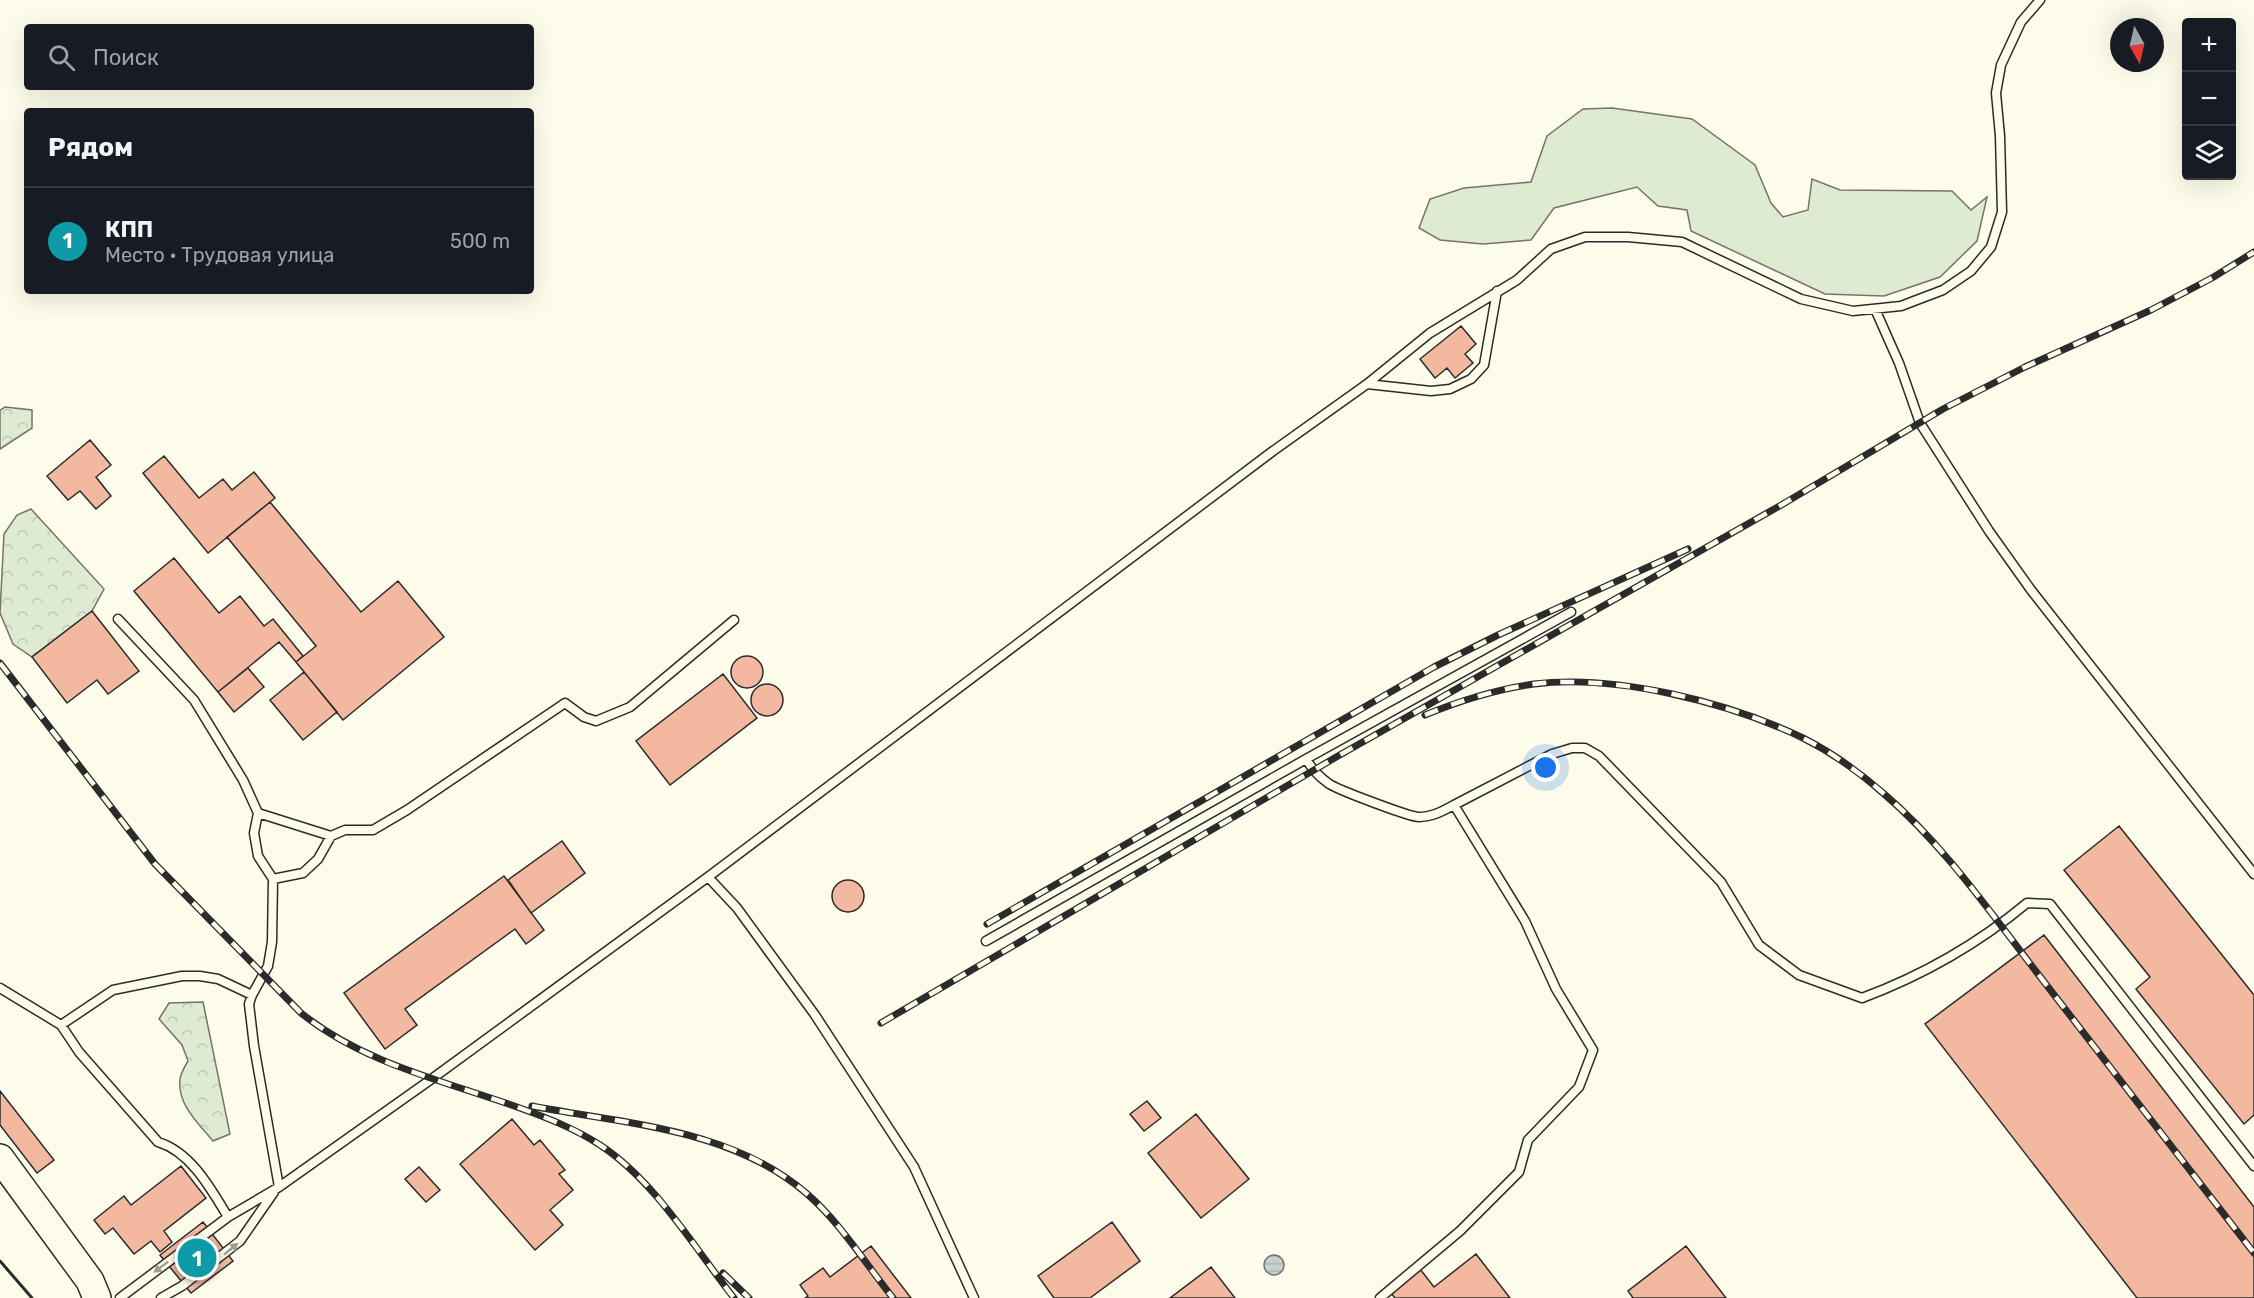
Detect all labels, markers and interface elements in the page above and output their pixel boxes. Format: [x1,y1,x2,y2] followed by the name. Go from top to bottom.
[2110,18,2164,72] north arrow
[2182,18,2236,180] map controls
[2182,18,2236,72] button: +
[24,24,534,90] search box
[45,41,78,74] icon: search
[93,44,159,71] text: Поиск
[2182,72,2236,126] button: −
[2182,126,2236,180] button: layers
[48,132,133,163] text: Рядом
[105,216,153,243] text: КПП
[63,229,72,253] text: 1
[450,229,510,253] text: 500 m
[105,243,334,267] text: Место · Трудовая улица
[1531,753,1560,782] your location
[178,1236,216,1280] pin: 1
[223,1243,238,1256] one-way arrow
[153,1261,169,1273] one-way arrow

